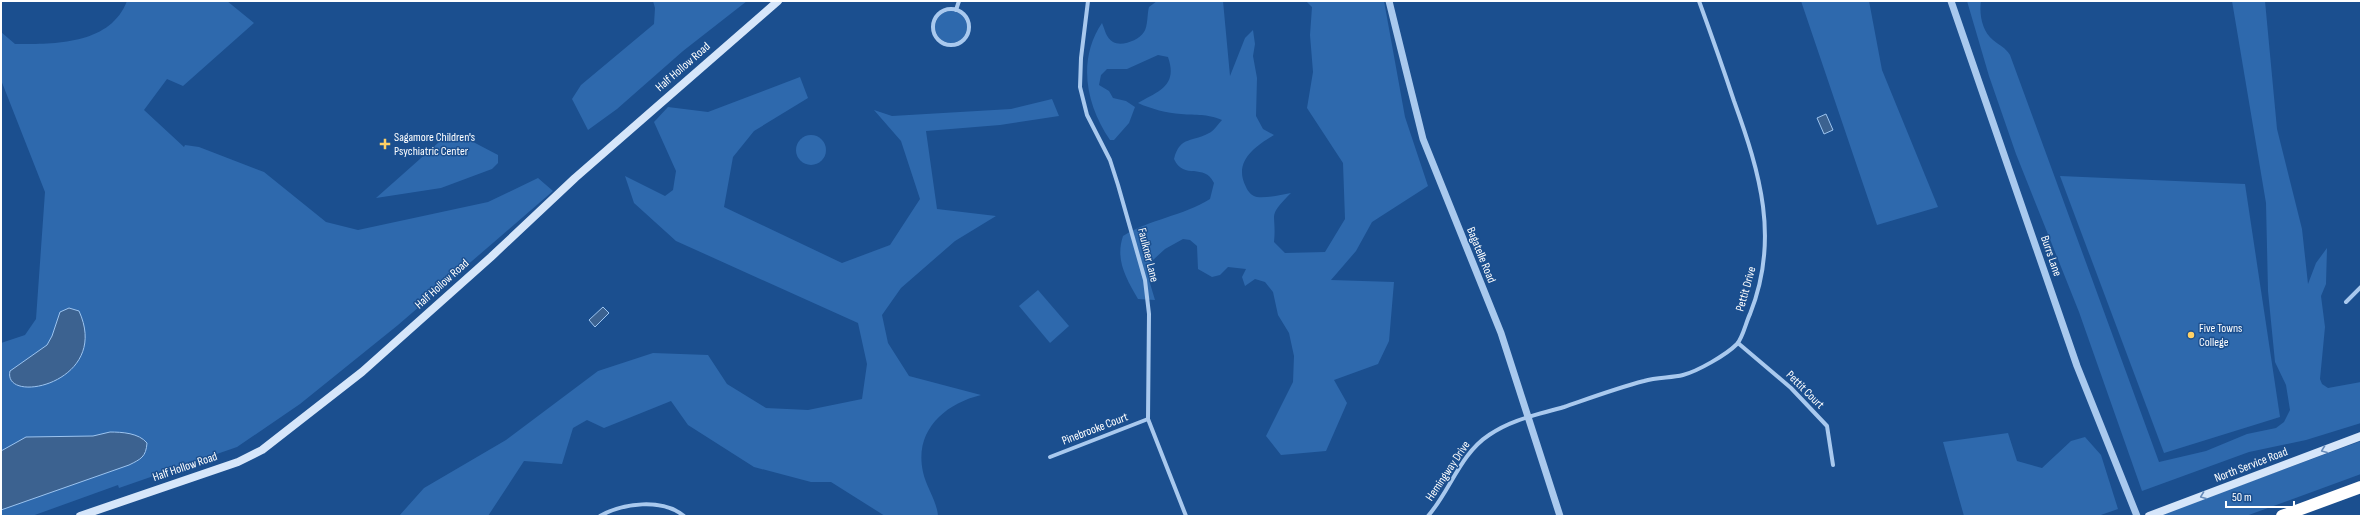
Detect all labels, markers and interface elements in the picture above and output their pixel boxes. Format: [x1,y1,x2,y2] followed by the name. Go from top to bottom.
[653,39,713,95] street label: Half Hollow Road
[394,130,475,159] place label: Sagamore Children's Psychiatric Center
[379,138,391,150] marker: Sagamore Children's Psychiatric Center
[1463,225,1499,285] street label: Bagatelle Road
[1134,226,1162,284] street label: Faulkner Lane
[2037,234,2065,279] street label: Burrs Lane
[412,256,472,312] street label: Half Hollow Road
[1732,265,1760,313] street label: Pettit Drive
[2199,321,2242,350] place label: Five Towns College
[2186,330,2196,340] marker: Five Towns College
[1783,368,1827,412] street label: Pettit Court
[1060,409,1130,448] street label: Pinebrooke Court
[1422,438,1474,504] street label: Hemingway Drive
[2212,444,2290,486] street label: North Service Road
[2321,445,2328,454] one-way arrow
[151,449,219,485] street label: Half Hollow Road
[2226,483,2294,509] scale bar
[2232,490,2252,505] text: 50 m
[2199,491,2206,499] one-way arrow

